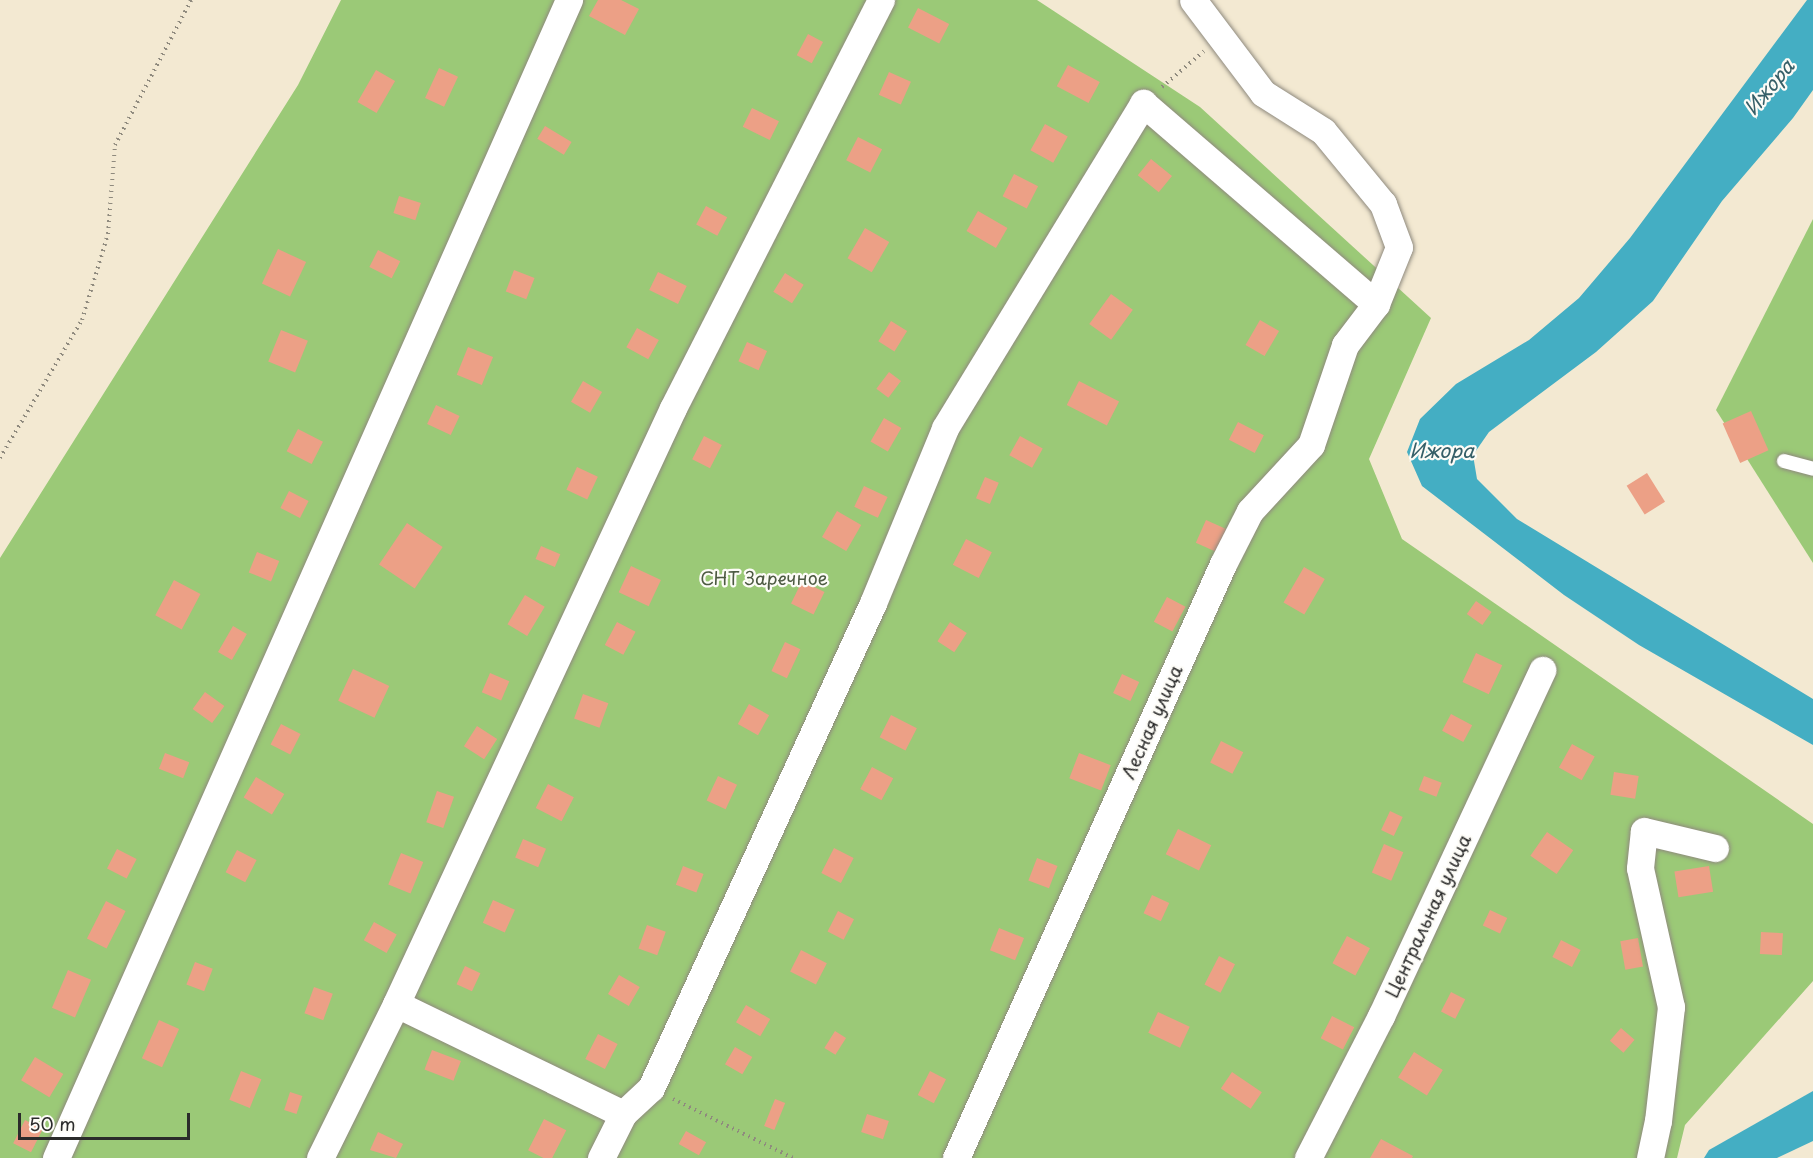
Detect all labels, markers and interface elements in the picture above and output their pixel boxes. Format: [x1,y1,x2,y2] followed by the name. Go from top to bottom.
[1739,54,1799,120] water label: Ижора
[1410,438,1474,462] water label: Ижора
[700,567,828,589] park label: СНТ Заречное
[1117,661,1187,783] street label: Лесная улица
[1381,831,1475,1001] street label: Центральная улица
[21,1101,194,1139] scale bar
[29,1110,76,1137] text: 50 m

